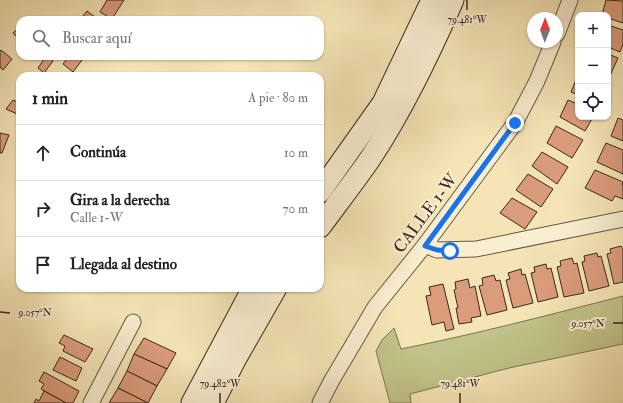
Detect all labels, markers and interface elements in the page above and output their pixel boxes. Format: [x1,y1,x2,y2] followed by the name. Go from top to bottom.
[527,12,563,48] north arrow
[575,12,611,120] map controls
[575,12,611,48] button: +
[447,14,487,26] text: 79.481°W
[16,16,324,60] search box
[30,27,52,49] icon: search
[62,29,131,48] text: Buscar aquí
[575,48,611,84] button: −
[575,84,611,120] button: locate
[32,88,68,109] text: 1 min
[248,90,308,106] text: A pie · 80 m
[506,114,524,132] route end
[32,142,54,164] icon: ahead
[70,143,126,162] text: Continúa
[284,145,308,161] text: 10 m
[389,169,463,257] street label: CALLE 1-W
[70,191,170,210] text: Gira a la derecha
[32,198,54,220] icon: right
[283,201,308,217] text: 70 m
[70,210,123,226] text: Calle 1-W
[441,242,459,260] route start
[32,254,54,276] icon: arrive
[70,255,177,274] text: Llegada al destino
[17,307,52,319] text: 9.057°N
[570,318,605,330] text: 9.057°N
[200,378,241,390] text: 79.482°W
[440,378,480,390] text: 79.481°W

